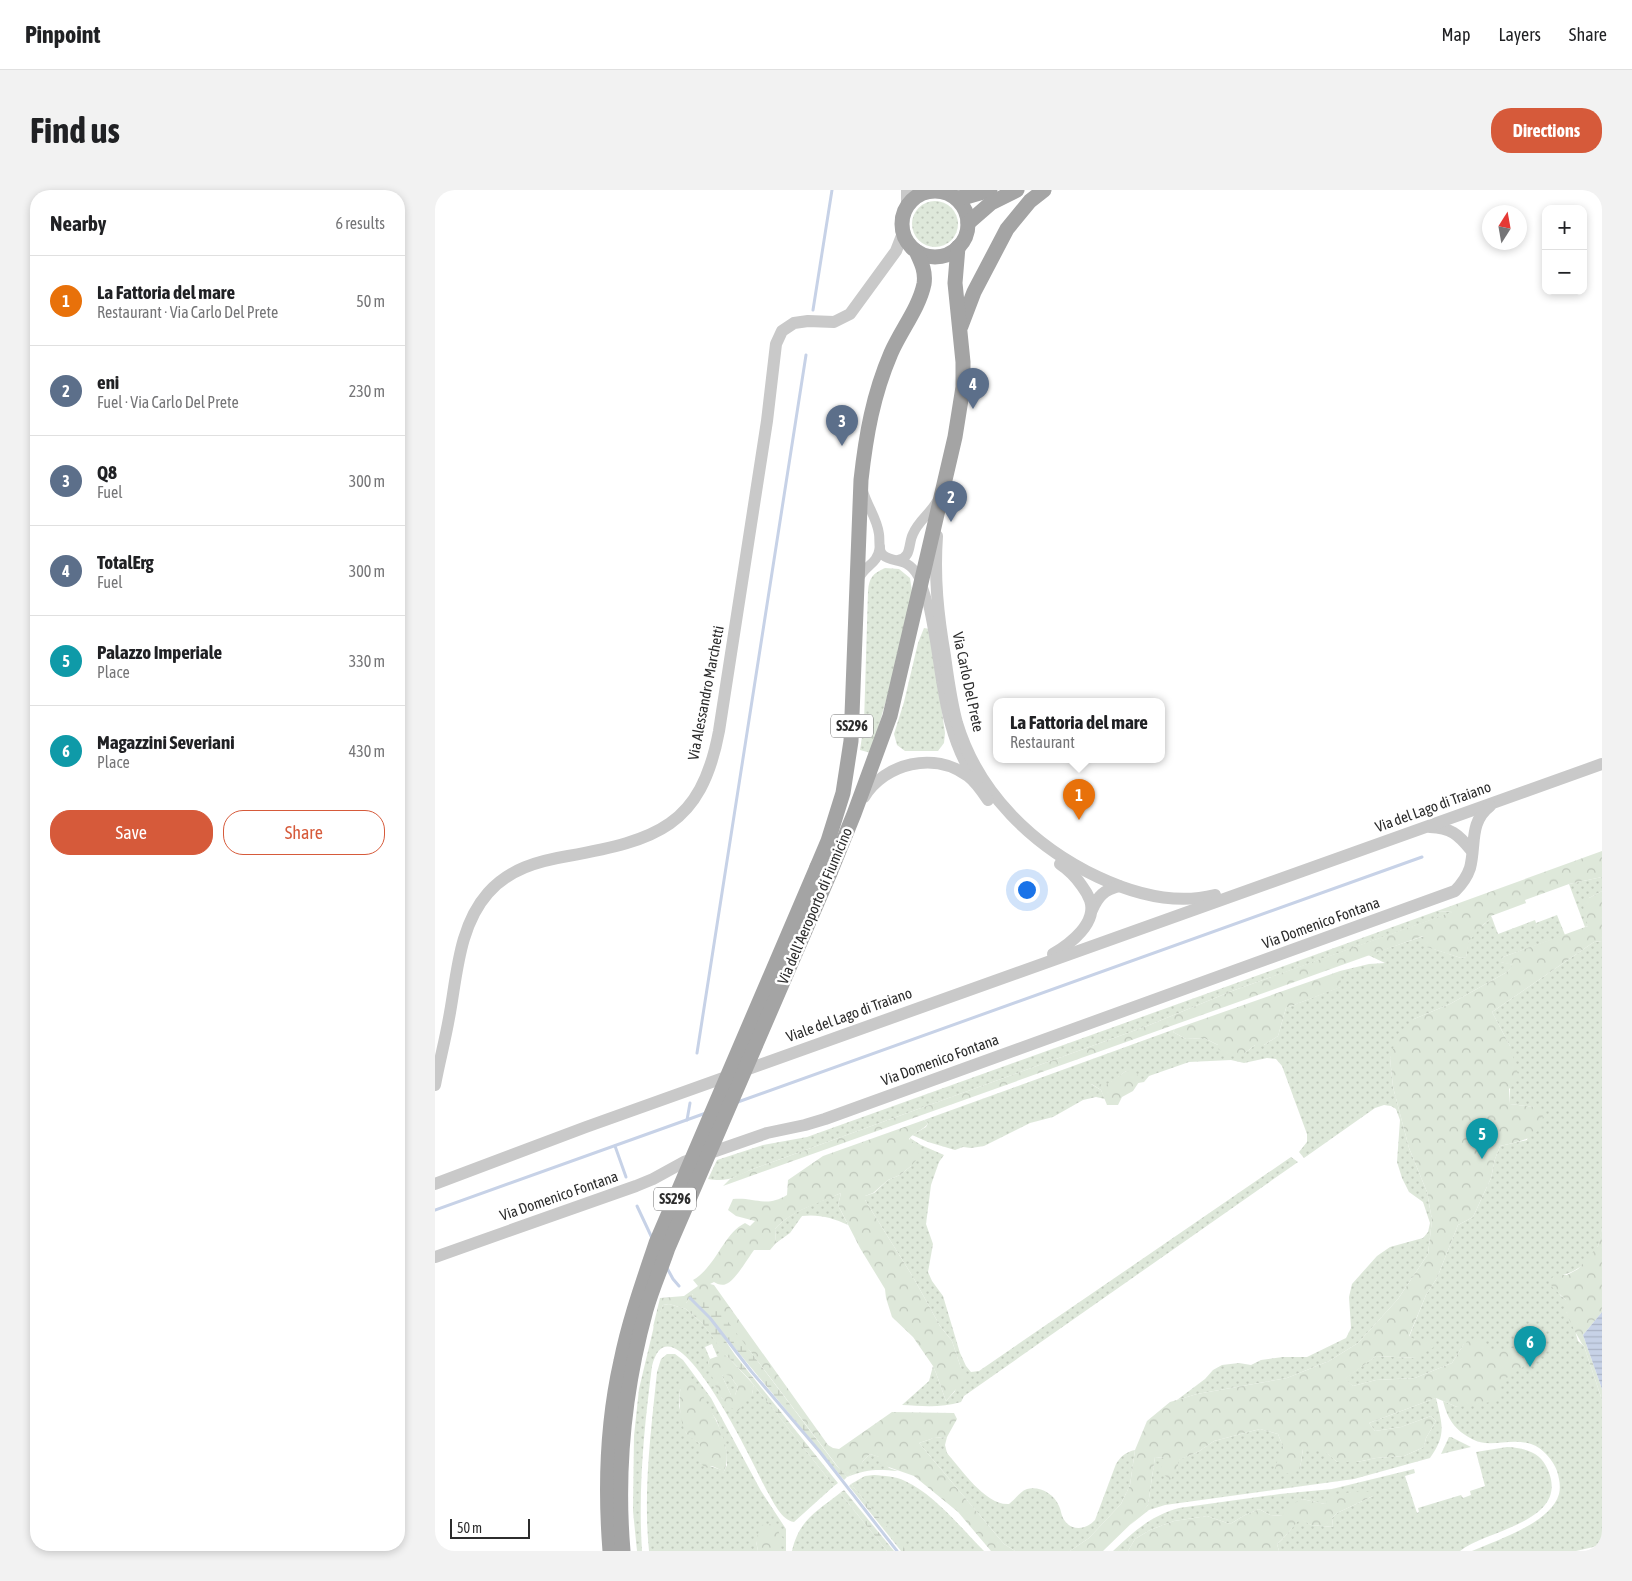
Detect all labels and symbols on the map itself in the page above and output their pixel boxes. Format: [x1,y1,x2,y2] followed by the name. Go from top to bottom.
[1482,205,1527,250] north arrow
[957,368,989,409] pin: 4
[826,405,858,446] pin: 3
[935,481,967,522] pin: 2
[684,624,727,762] street label: Via Alessandro Marchetti
[950,630,987,734] street label: Via Carlo Del Prete
[831,714,873,738] road number: SS296
[1373,778,1493,835] street label: Via del Lago di Traiano
[1063,779,1095,820] pin: 1
[774,825,855,987] street label: Via dell'Aeroporto di Fiumicino
[1014,877,1040,903] your location
[1260,893,1382,952] street label: Via Domenico Fontana
[784,984,914,1045] street label: Viale del Lago di Traiano
[879,1030,1001,1089] street label: Via Domenico Fontana
[1466,1118,1498,1159] pin: 5
[497,1167,620,1224] street label: Via Domenico Fontana
[654,1188,696,1211] road number: SS296
[1514,1326,1546,1367] pin: 6
[450,1516,530,1539] scale bar

